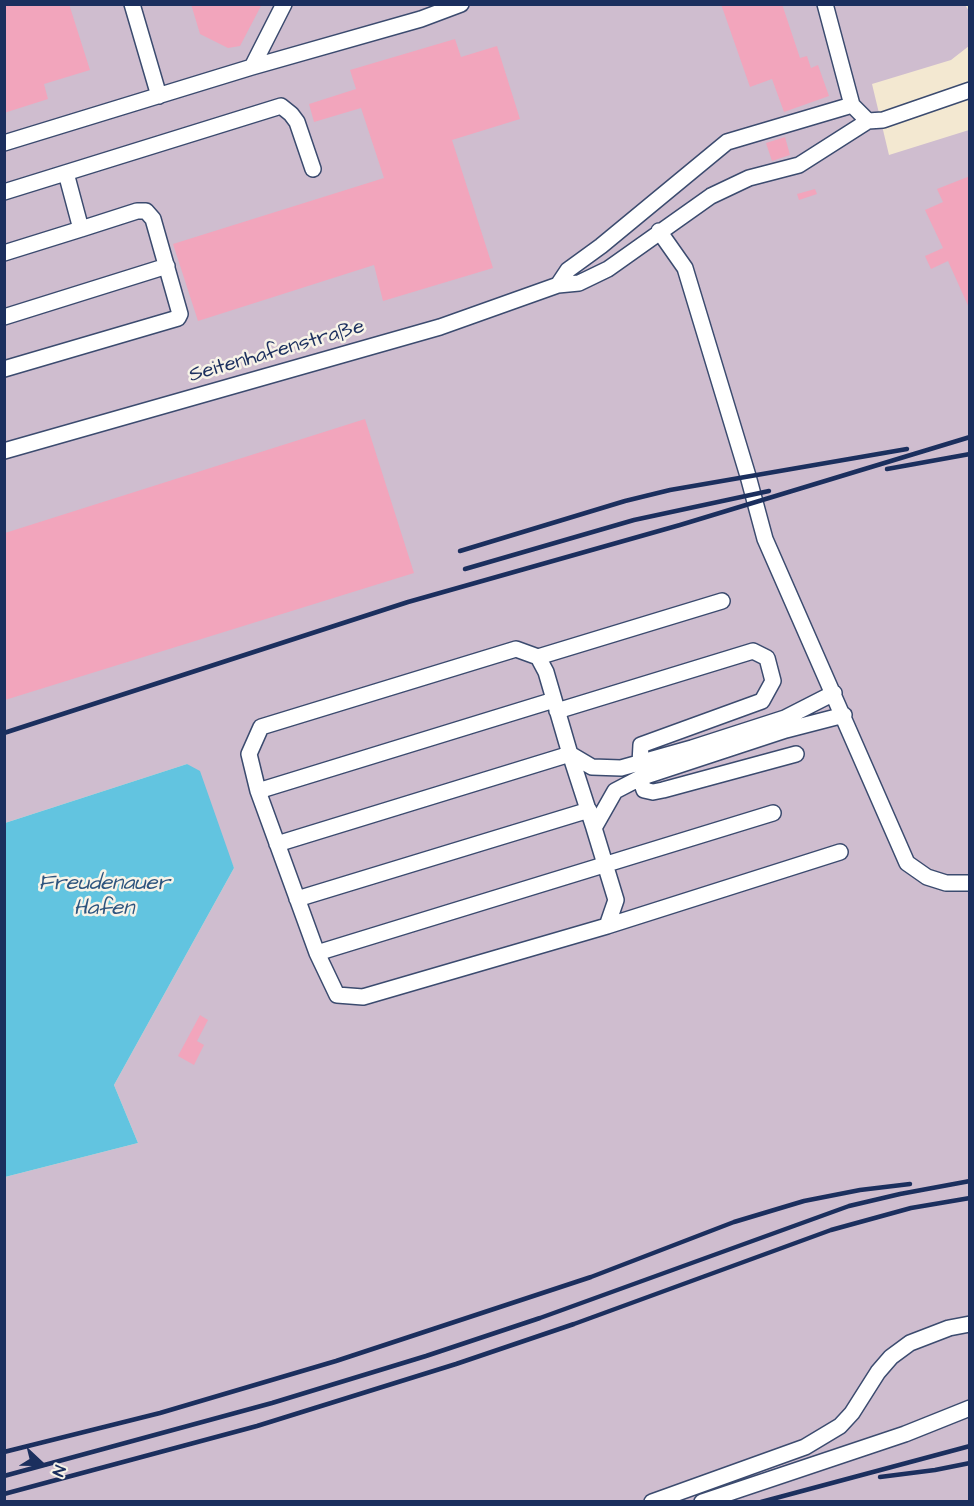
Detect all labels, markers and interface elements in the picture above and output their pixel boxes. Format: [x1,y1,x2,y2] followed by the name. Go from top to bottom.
[186,315,368,389] street label: Seitenhafenstraße
[38,871,170,922] water label: Freudenauer Hafen
[12,1434,72,1494] north arrow
[47,1462,71,1480] text: N

